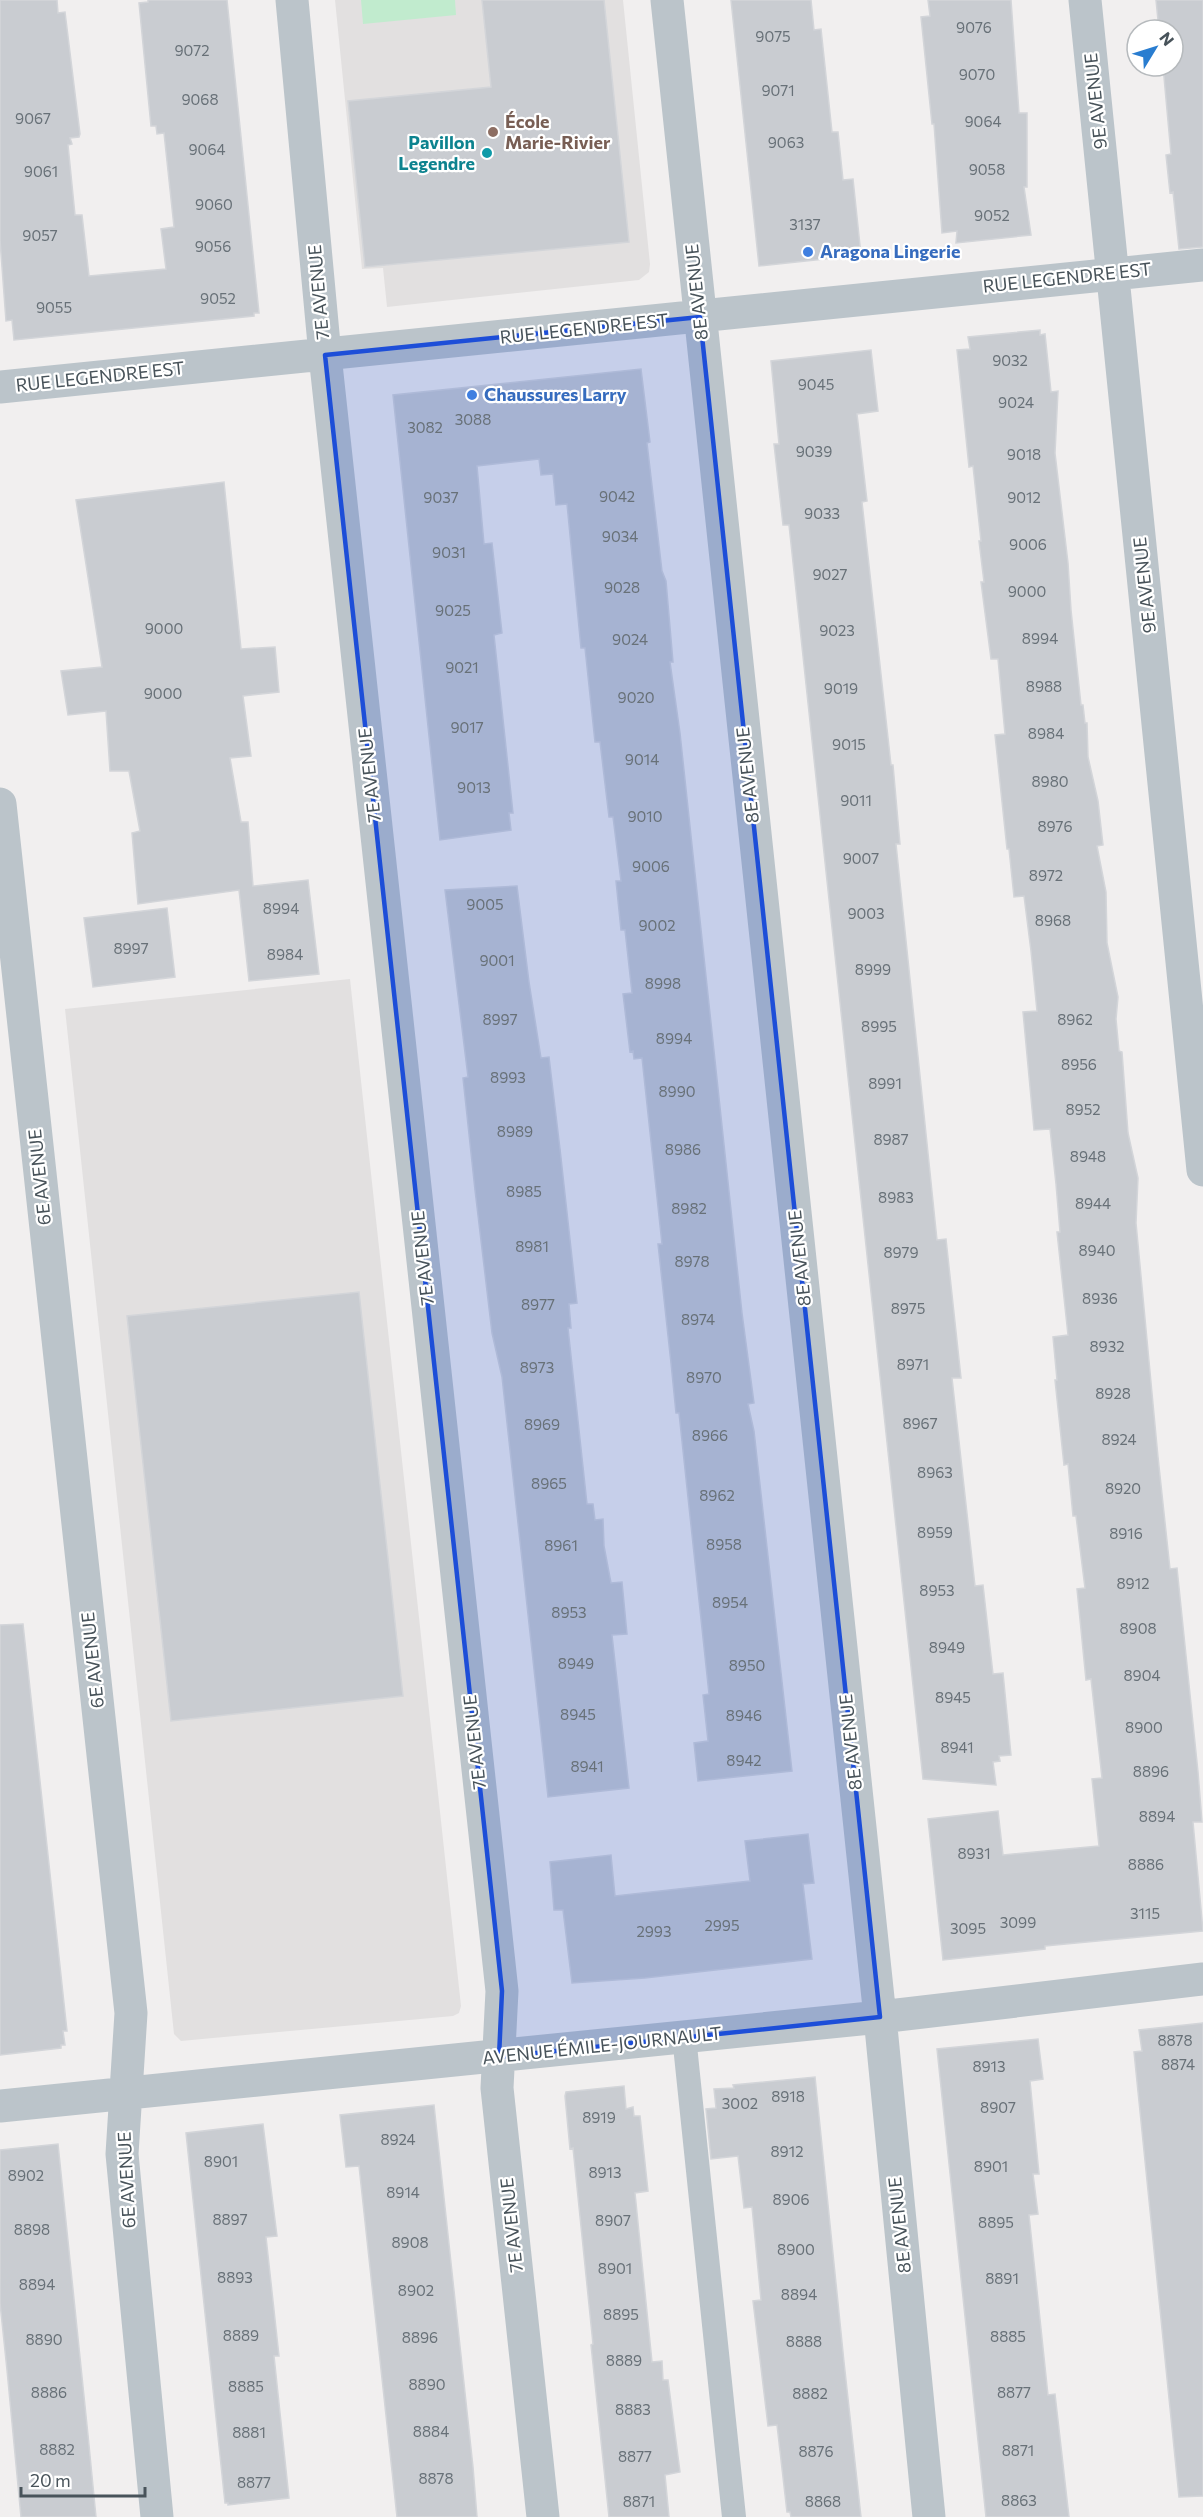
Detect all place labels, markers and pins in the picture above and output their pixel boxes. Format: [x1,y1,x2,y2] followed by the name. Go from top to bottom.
[505,110,611,153] place label: École Marie-Rivier
[486,125,500,139] marker: École Marie-Rivier
[398,131,475,174] place label: Pavillon Legendre
[480,146,494,160] marker: Pavillon Legendre
[820,240,960,262] place label: Aragona Lingerie
[801,245,815,259] marker: Aragona Lingerie
[484,383,627,405] place label: Chaussures Larry
[465,388,479,402] marker: Chaussures Larry

